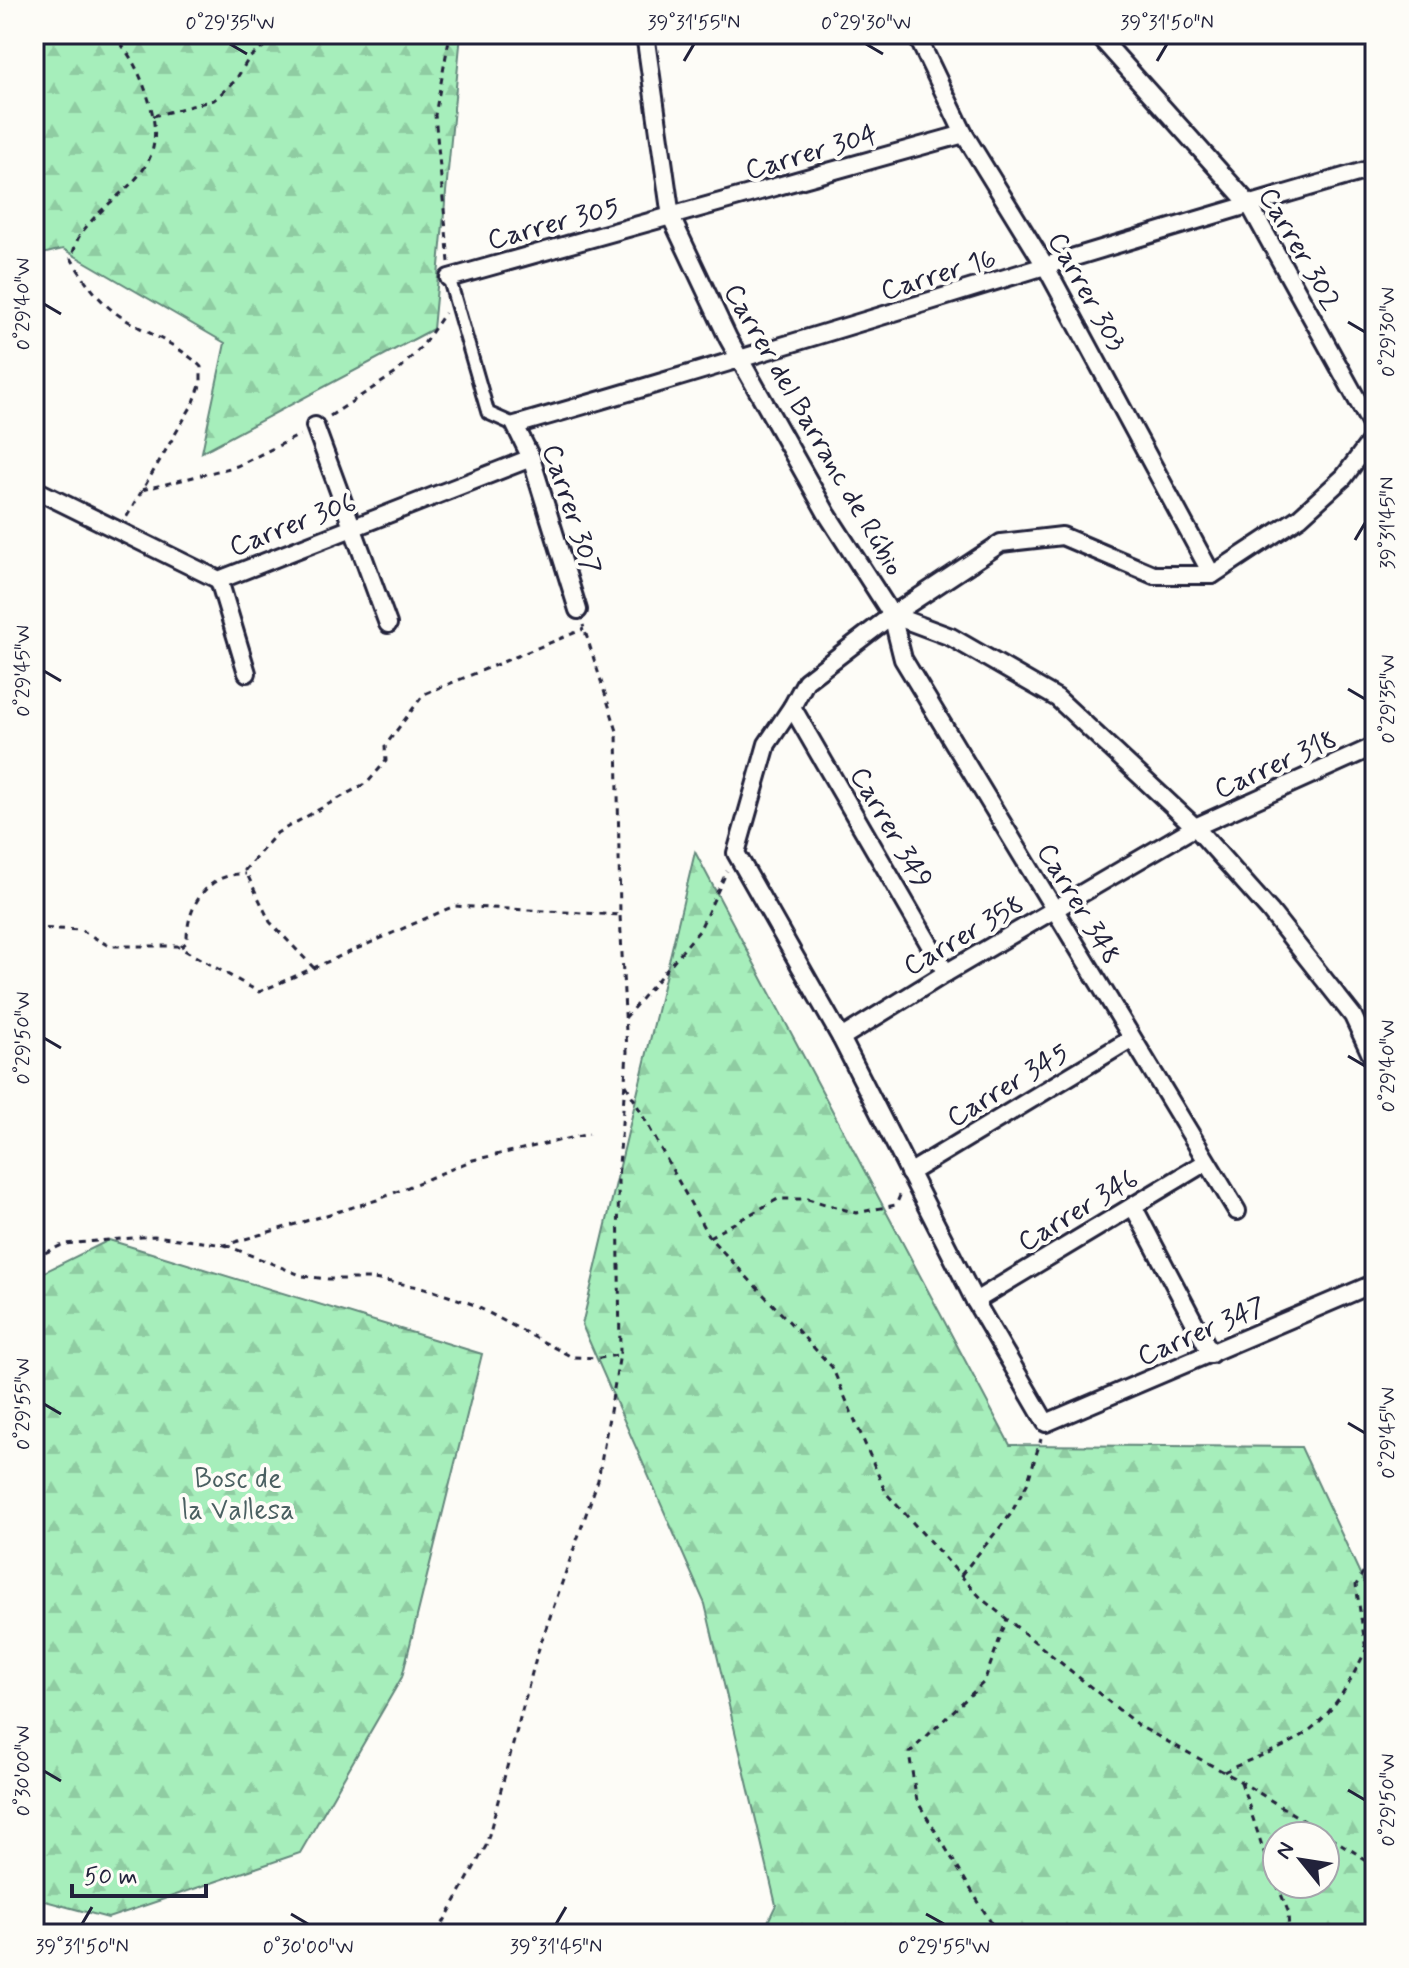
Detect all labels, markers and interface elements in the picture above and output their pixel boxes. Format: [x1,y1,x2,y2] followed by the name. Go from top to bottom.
[185,10,275,37] text: 0°29'35"W
[648,10,740,37] text: 39°31'55"N
[821,10,911,37] text: 0°29'30"W
[1120,10,1214,37] text: 39°31'50"N
[741,117,882,190] street label: Carrer 304
[1249,181,1349,318] street label: Carrer 302
[484,189,624,260] street label: Carrer 305
[1038,226,1134,359] street label: Carrer 303
[876,240,1001,310] street label: Carrer 16
[10,258,37,350] text: 0°29'40"W
[714,277,912,583] street label: Carrer del Barranc de Rúbio
[1375,287,1402,377] text: 0°29'30"W
[532,440,609,580] street label: Carrer 307
[1375,477,1402,569] text: 39°31'45"N
[224,484,362,566] street label: Carrer 306
[10,625,37,717] text: 0°29'45"W
[1375,654,1402,744] text: 0°29'35"W
[1209,722,1343,809] street label: Carrer 318
[840,760,940,896] street label: Carrer 349
[1027,837,1129,972] street label: Carrer 348
[897,887,1031,986] street label: Carrer 358
[10,992,37,1084] text: 0°29'50"W
[1375,1020,1402,1112] text: 0°29'40"W
[940,1035,1076,1137] street label: Carrer 345
[1011,1161,1145,1261] street label: Carrer 346
[1132,1289,1272,1376] street label: Carrer 347
[10,1358,37,1450] text: 0°29'55"W
[1375,1387,1402,1479] text: 0°29'45"W
[181,1461,295,1530] park label: Bosc de la Vallesa
[10,1726,37,1816] text: 0°30'00"W
[1375,1754,1402,1846] text: 0°29'50"W
[1261,1820,1341,1900] north arrow
[1270,1838,1301,1864] text: N
[72,1848,206,1898] scale bar
[84,1862,138,1893] text: 50 m
[35,1934,129,1961] text: 39°31'50"N
[263,1934,353,1961] text: 0°30'00"W
[510,1934,602,1961] text: 39°31'45"N
[898,1934,990,1961] text: 0°29'55"W

